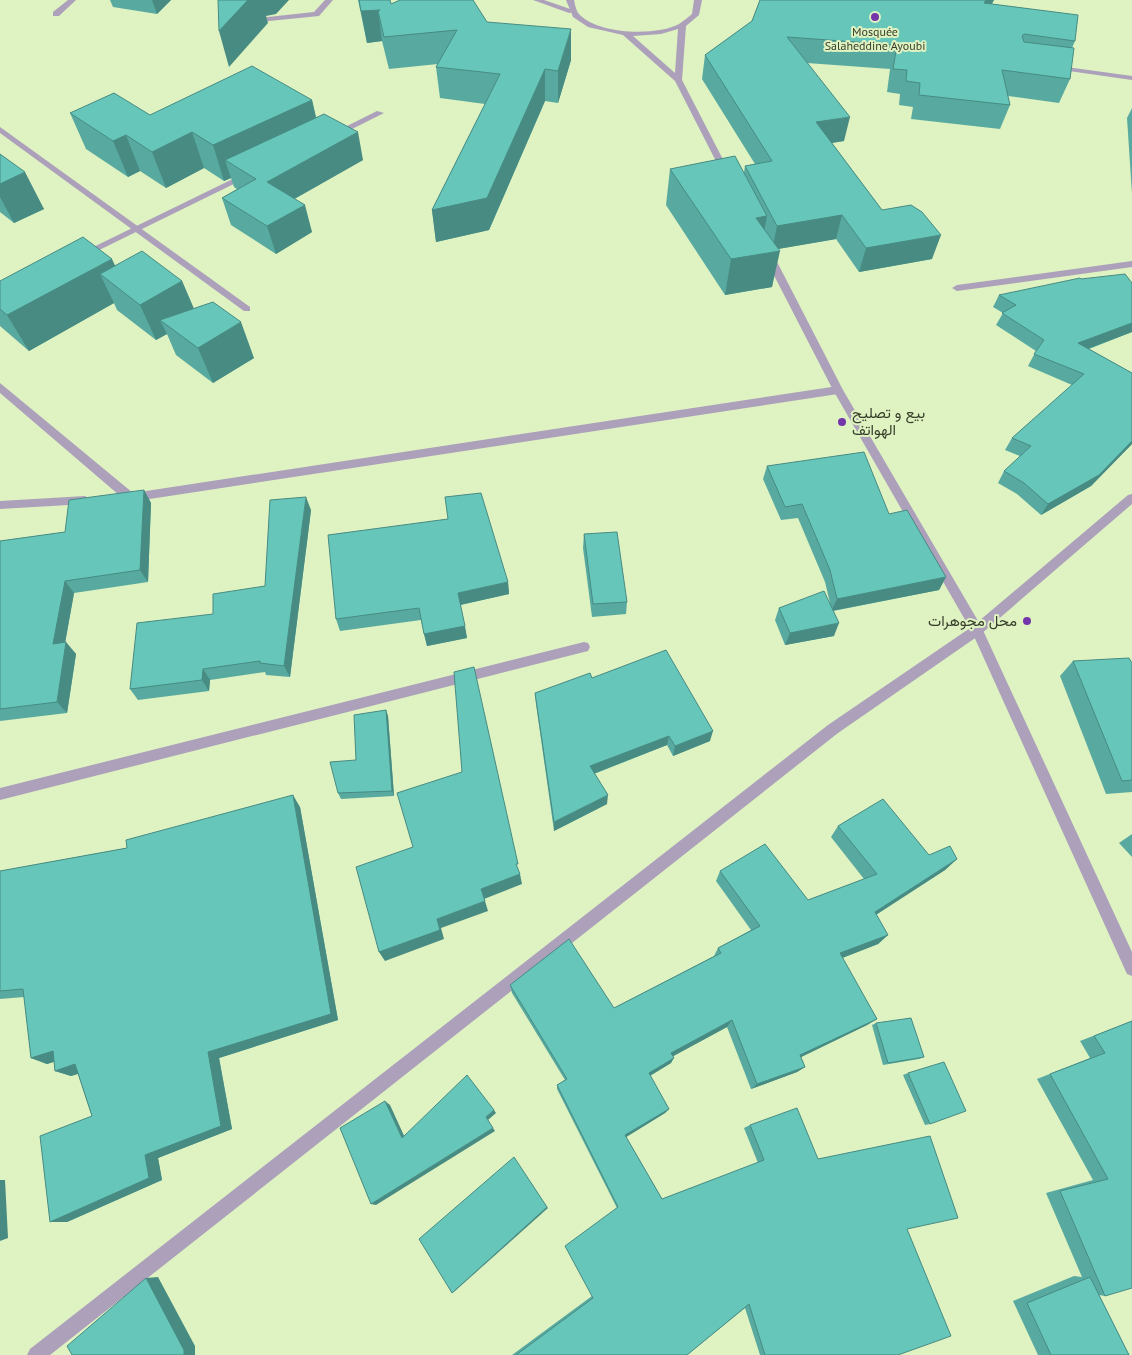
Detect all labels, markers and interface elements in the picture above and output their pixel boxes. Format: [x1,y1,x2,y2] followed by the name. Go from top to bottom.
[869,11,881,23] marker: Mosquée Salaheddine Ayoubi
[825,24,925,53] place label: Mosquée Salaheddine Ayoubi
[852,403,925,439] place label: بيع و تصليح الهواتف
[836,416,848,428] marker: بيع و تصليح الهواتف
[928,611,1017,630] place label: محل مجوهرات
[1021,615,1033,627] marker: محل مجوهرات

